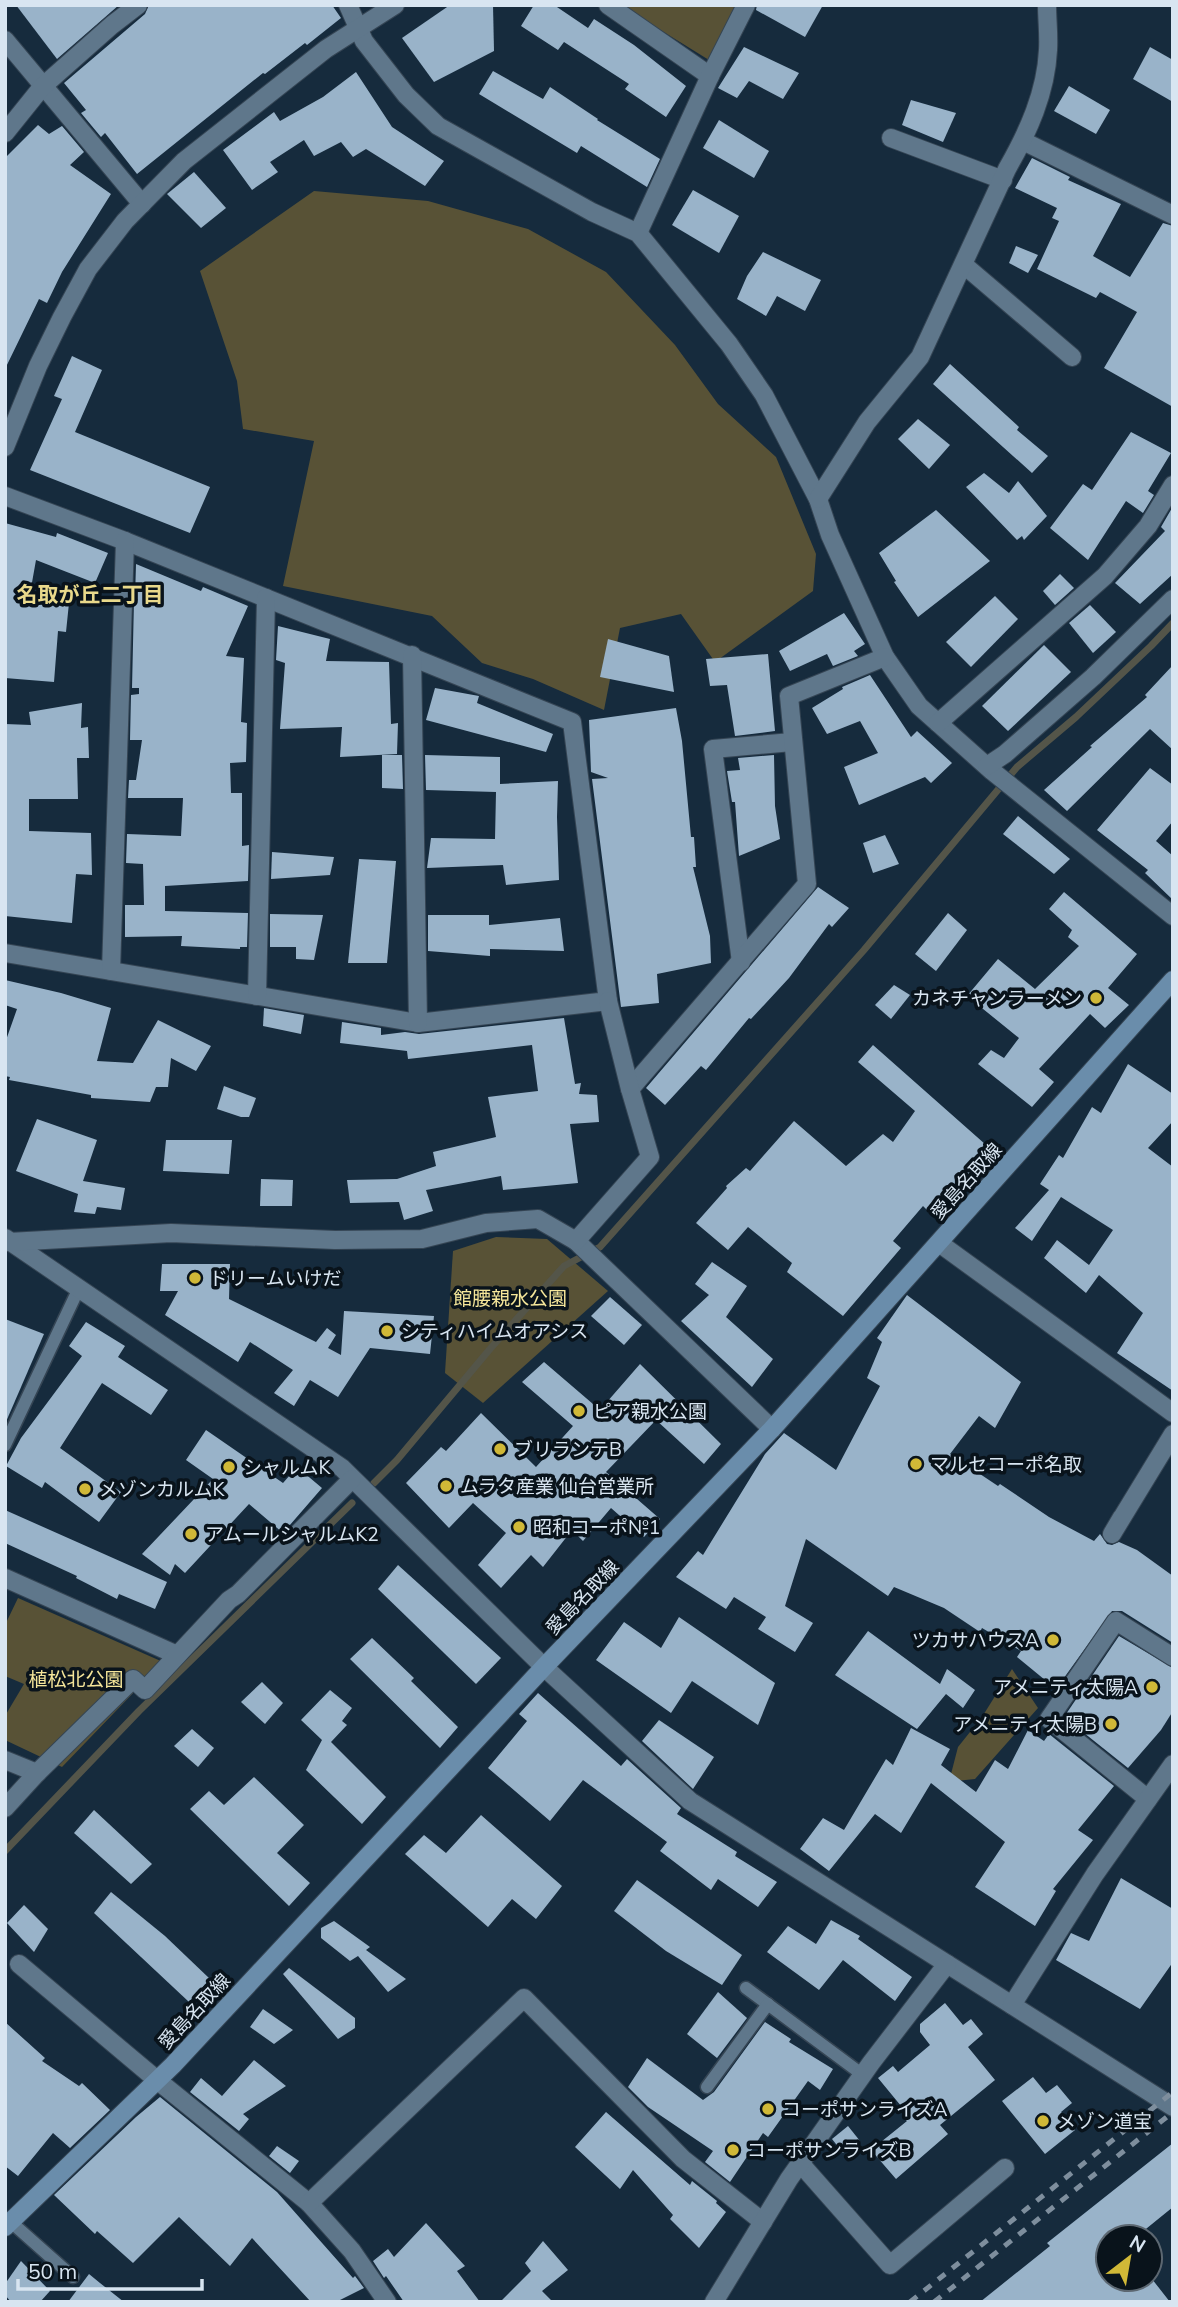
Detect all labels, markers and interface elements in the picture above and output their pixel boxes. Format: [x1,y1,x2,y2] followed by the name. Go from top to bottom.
[17,581,164,607] district label: 名取が丘二丁目
[912,986,1082,1010] place label: カネチャンラーメン
[1088,990,1104,1006] marker: カネチャンラーメン
[925,1138,1007,1224] street label: 愛島名取線
[209,1266,341,1290] place label: ドリームいけだ
[187,1270,203,1286] marker: ドリームいけだ
[453,1286,567,1310] park label: 館腰親水公園
[401,1319,588,1343] place label: シティハイムオアシス
[379,1323,395,1339] marker: シティハイムオアシス
[593,1399,707,1423] place label: ピア親水公園
[571,1403,587,1419] marker: ピア親水公園
[514,1437,622,1461] place label: ブリランテB
[492,1441,508,1457] marker: ブリランテB
[930,1452,1082,1476] place label: マルセコーポ名取
[243,1455,332,1479] place label: シャルムK
[908,1456,924,1472] marker: マルセコーポ名取
[221,1459,237,1475] marker: シャルムK
[460,1474,654,1498] place label: ムラタ産業 仙台営業所
[99,1477,226,1501] place label: メゾンカルムK
[438,1478,454,1494] marker: ムラタ産業 仙台営業所
[77,1481,93,1497] marker: メゾンカルムK
[533,1515,660,1539] place label: 昭和コーポ№1
[511,1519,527,1535] marker: 昭和コーポ№1
[205,1522,379,1546] place label: アムールシャルムK2
[183,1526,199,1542] marker: アムールシャルムK2
[540,1554,624,1640] street label: 愛島名取線
[912,1628,1039,1652] place label: ツカサハウスA
[1045,1632,1061,1648] marker: ツカサハウスA
[28,1667,124,1691] park label: 植松北公園
[993,1675,1138,1699] place label: アメニティ太陽A
[1144,1679,1160,1695] marker: アメニティ太陽A
[953,1712,1097,1736] place label: アメニティ太陽B
[1103,1716,1119,1732] marker: アメニティ太陽B
[153,1968,235,2054] street label: 愛島名取線
[782,2097,947,2121] place label: コーポサンライズA
[760,2101,776,2117] marker: コーポサンライズA
[1057,2109,1152,2133] place label: メゾン道宝
[1035,2113,1051,2129] marker: メゾン道宝
[747,2138,911,2162] place label: コーポサンライズB
[725,2142,741,2158] marker: コーポサンライズB
[1094,2223,1164,2293] north arrow
[1125,2229,1150,2257] text: N
[18,2248,201,2292] scale bar
[28,2258,77,2284] text: 50 m

